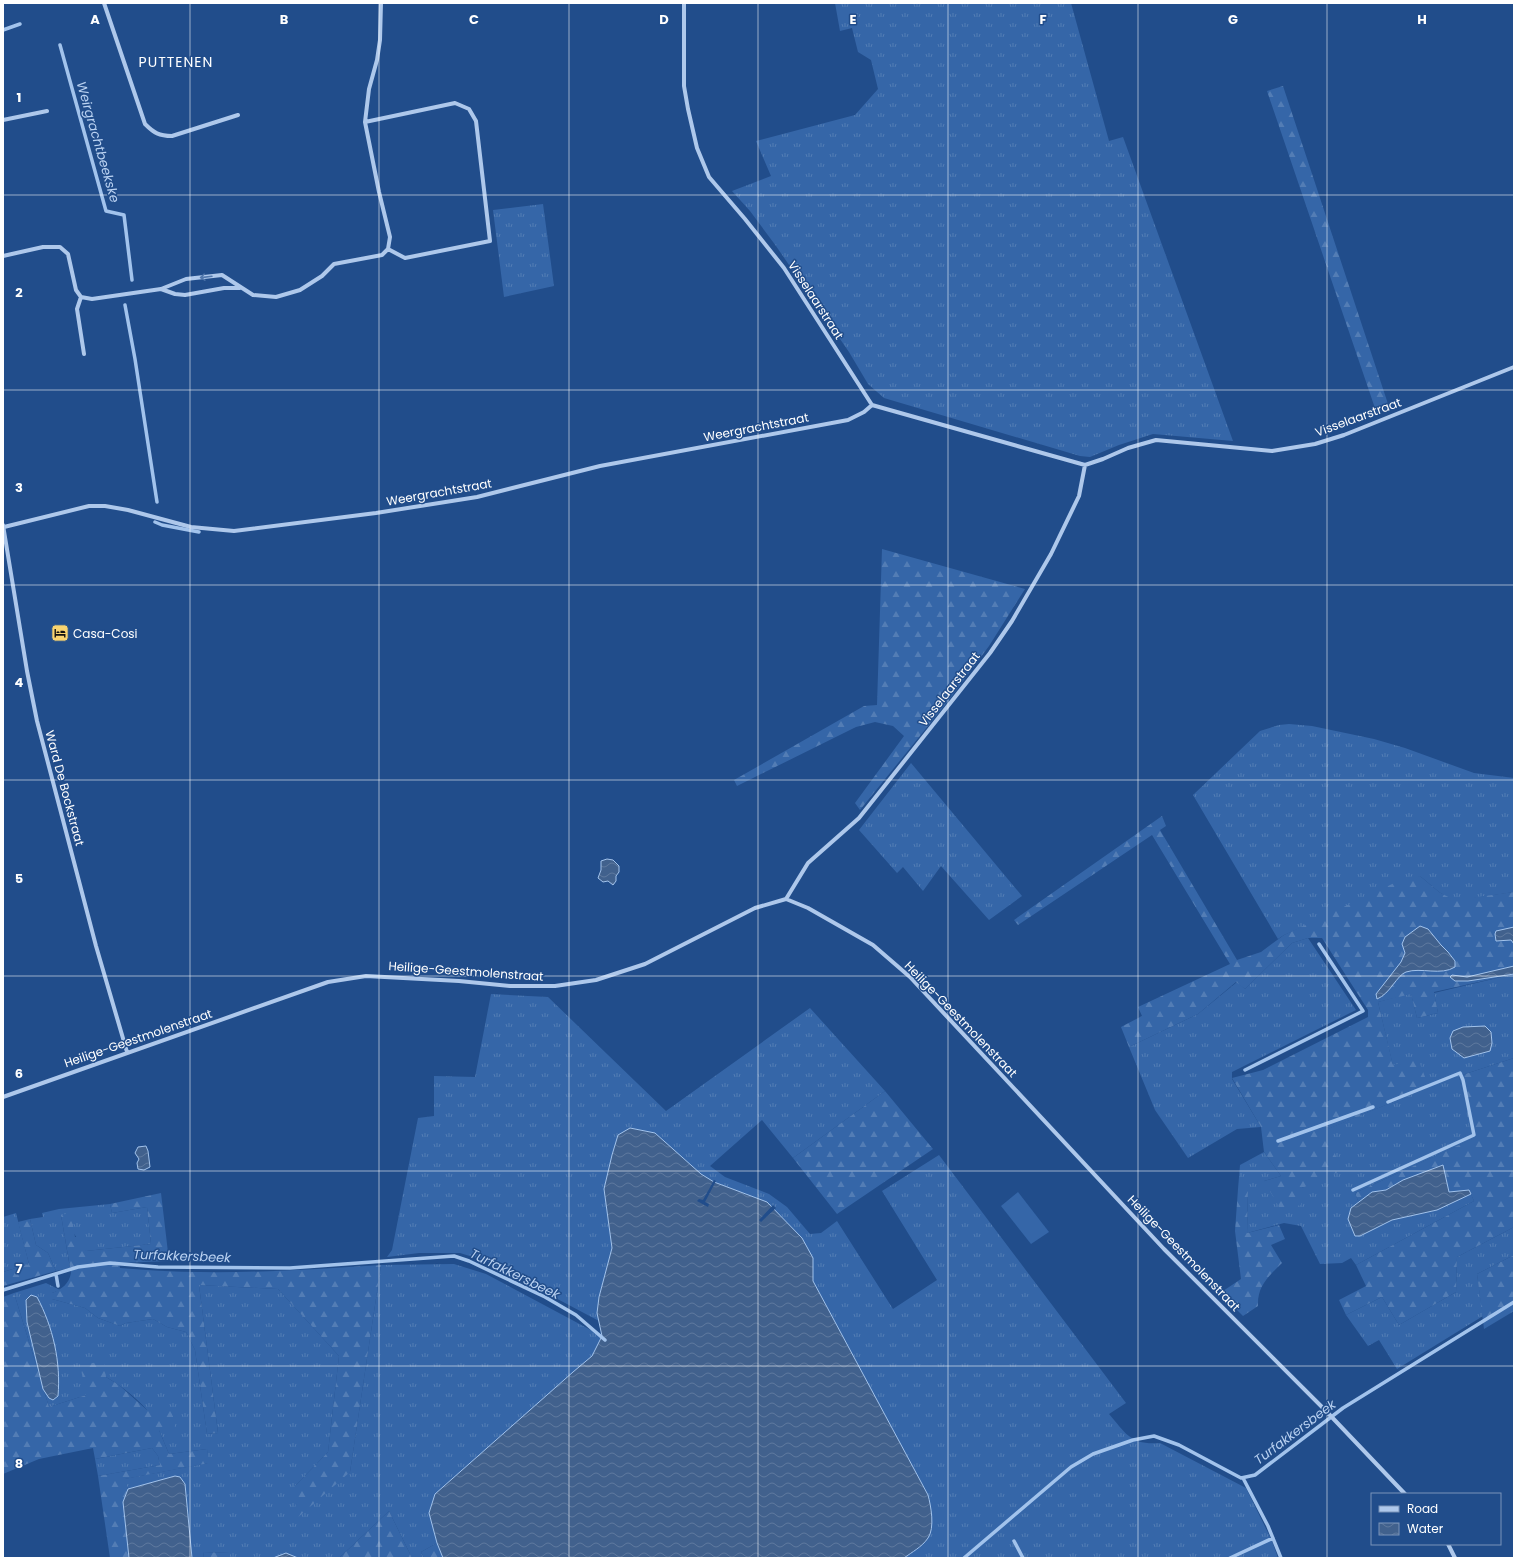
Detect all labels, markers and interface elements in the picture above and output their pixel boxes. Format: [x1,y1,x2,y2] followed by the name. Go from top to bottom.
[90,10,100,29] text: A
[280,10,289,29] text: B
[469,10,479,29] text: C
[659,10,669,29] text: D
[849,10,857,29] text: E
[1039,10,1047,29] text: F
[1228,10,1238,29] text: G
[1417,10,1427,29] text: H
[139,52,213,72] district label: PUTTENEN
[72,79,124,205] water label: Weirgrachtbeekske
[17,88,21,107] text: 1
[784,257,848,343] street label: Visselaarstraat
[200,273,213,280] one-way arrow
[15,283,23,302] text: 2
[1313,394,1403,440] street label: Visselaarstraat
[702,408,810,446] street label: Weergrachtstraat
[385,474,493,510] street label: Weergrachtstraat
[15,478,23,497] text: 3
[50,623,70,643] hotel icon: Casa-Cosi
[73,625,138,642] place label: Casa-Cosi
[914,648,984,730] street label: Visselaarstraat
[15,673,24,692] text: 4
[41,728,89,848] street label: Ward De Bockstraat
[15,869,23,888] text: 5
[388,957,544,985] street label: Heilige-Geestmolenstraat
[901,957,1021,1081] street label: Heilige-Geestmolenstraat
[62,1005,214,1071] street label: Heilige-Geestmolenstraat
[15,1064,23,1083] text: 6
[1124,1191,1244,1315] street label: Heilige-Geestmolenstraat
[467,1244,564,1305] water label: Turfakkersbeek
[133,1245,233,1267] water label: Turfakkersbeek
[16,1259,23,1278] text: 7
[1250,1394,1341,1469] water label: Turfakkersbeek
[15,1454,23,1473] text: 8
[1371,1493,1501,1545] legend
[1407,1500,1438,1517] text: Road
[1407,1520,1444,1537] text: Water

